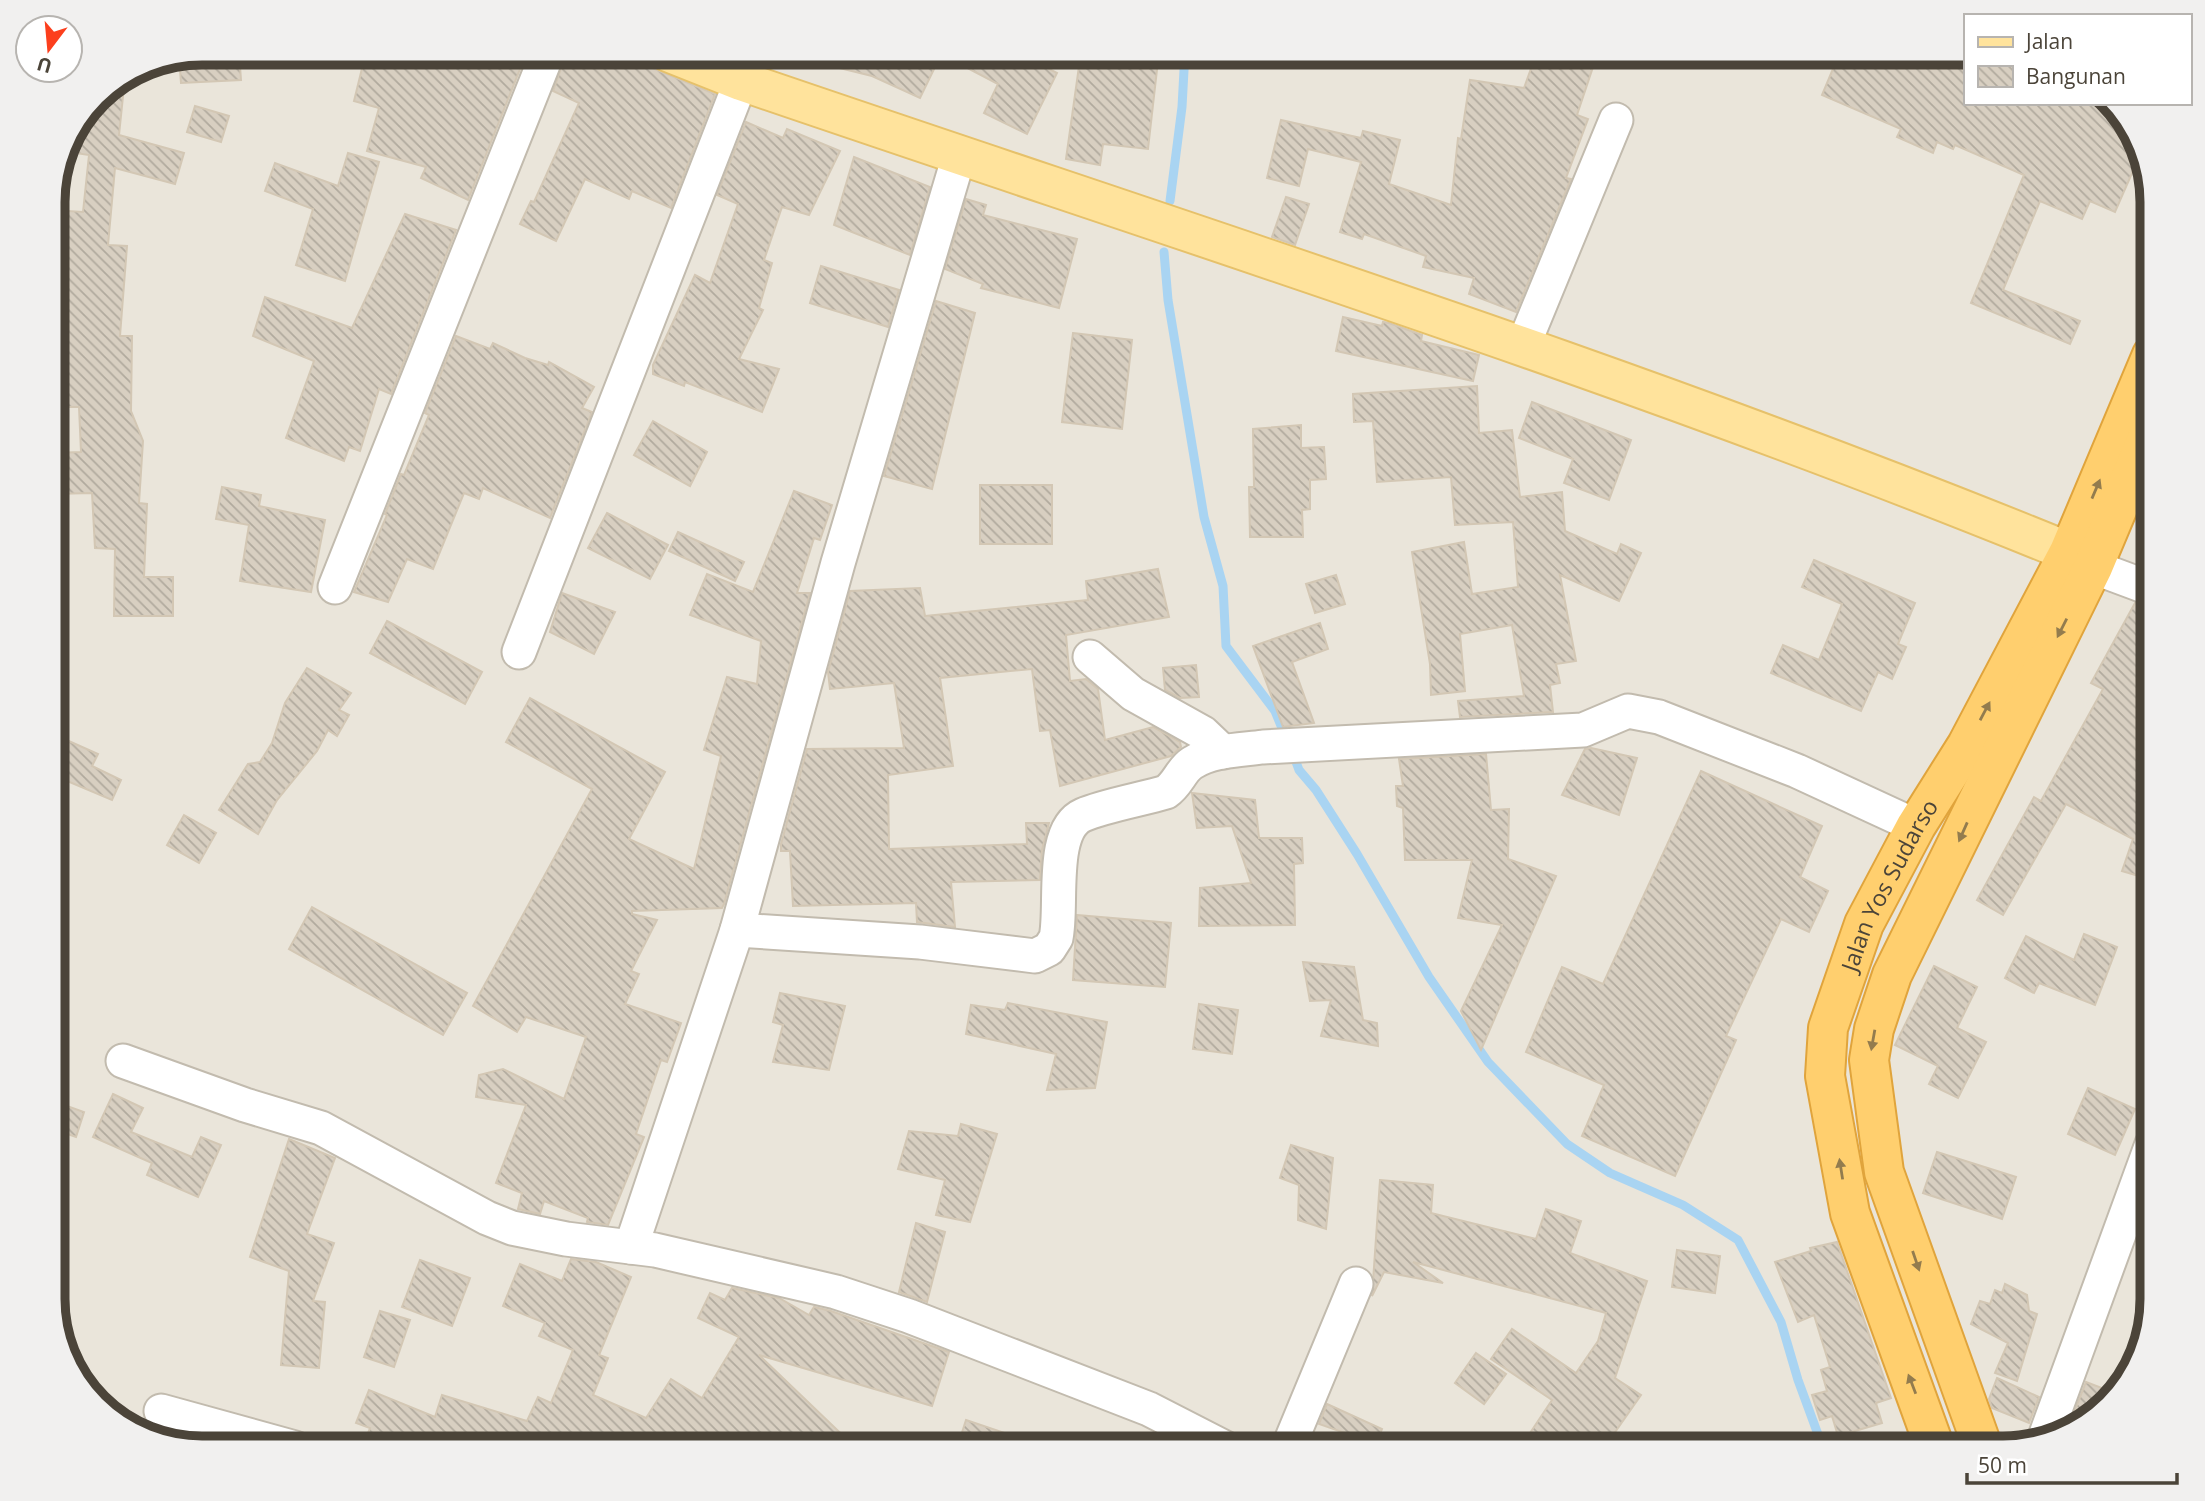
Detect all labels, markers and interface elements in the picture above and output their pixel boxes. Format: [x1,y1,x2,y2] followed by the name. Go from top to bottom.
[14,14,84,84] north arrow
[1964,14,2191,105] legend
[2024,27,2073,55] text: Jalan
[34,51,55,80] text: U
[2026,62,2126,90] text: Bangunan
[2090,478,2101,499] one-way arrow
[2057,618,2068,638] one-way arrow
[1978,701,1990,721] one-way arrow
[1832,793,1945,977] street label: Jalan Yos Sudarso
[1957,822,1968,843] one-way arrow
[1867,1029,1878,1051] one-way arrow
[1835,1158,1846,1180] one-way arrow
[1911,1250,1922,1271] one-way arrow
[1907,1374,1918,1395] one-way arrow
[1967,1442,2177,1486] scale bar
[1978,1451,2027,1479] text: 50 m

